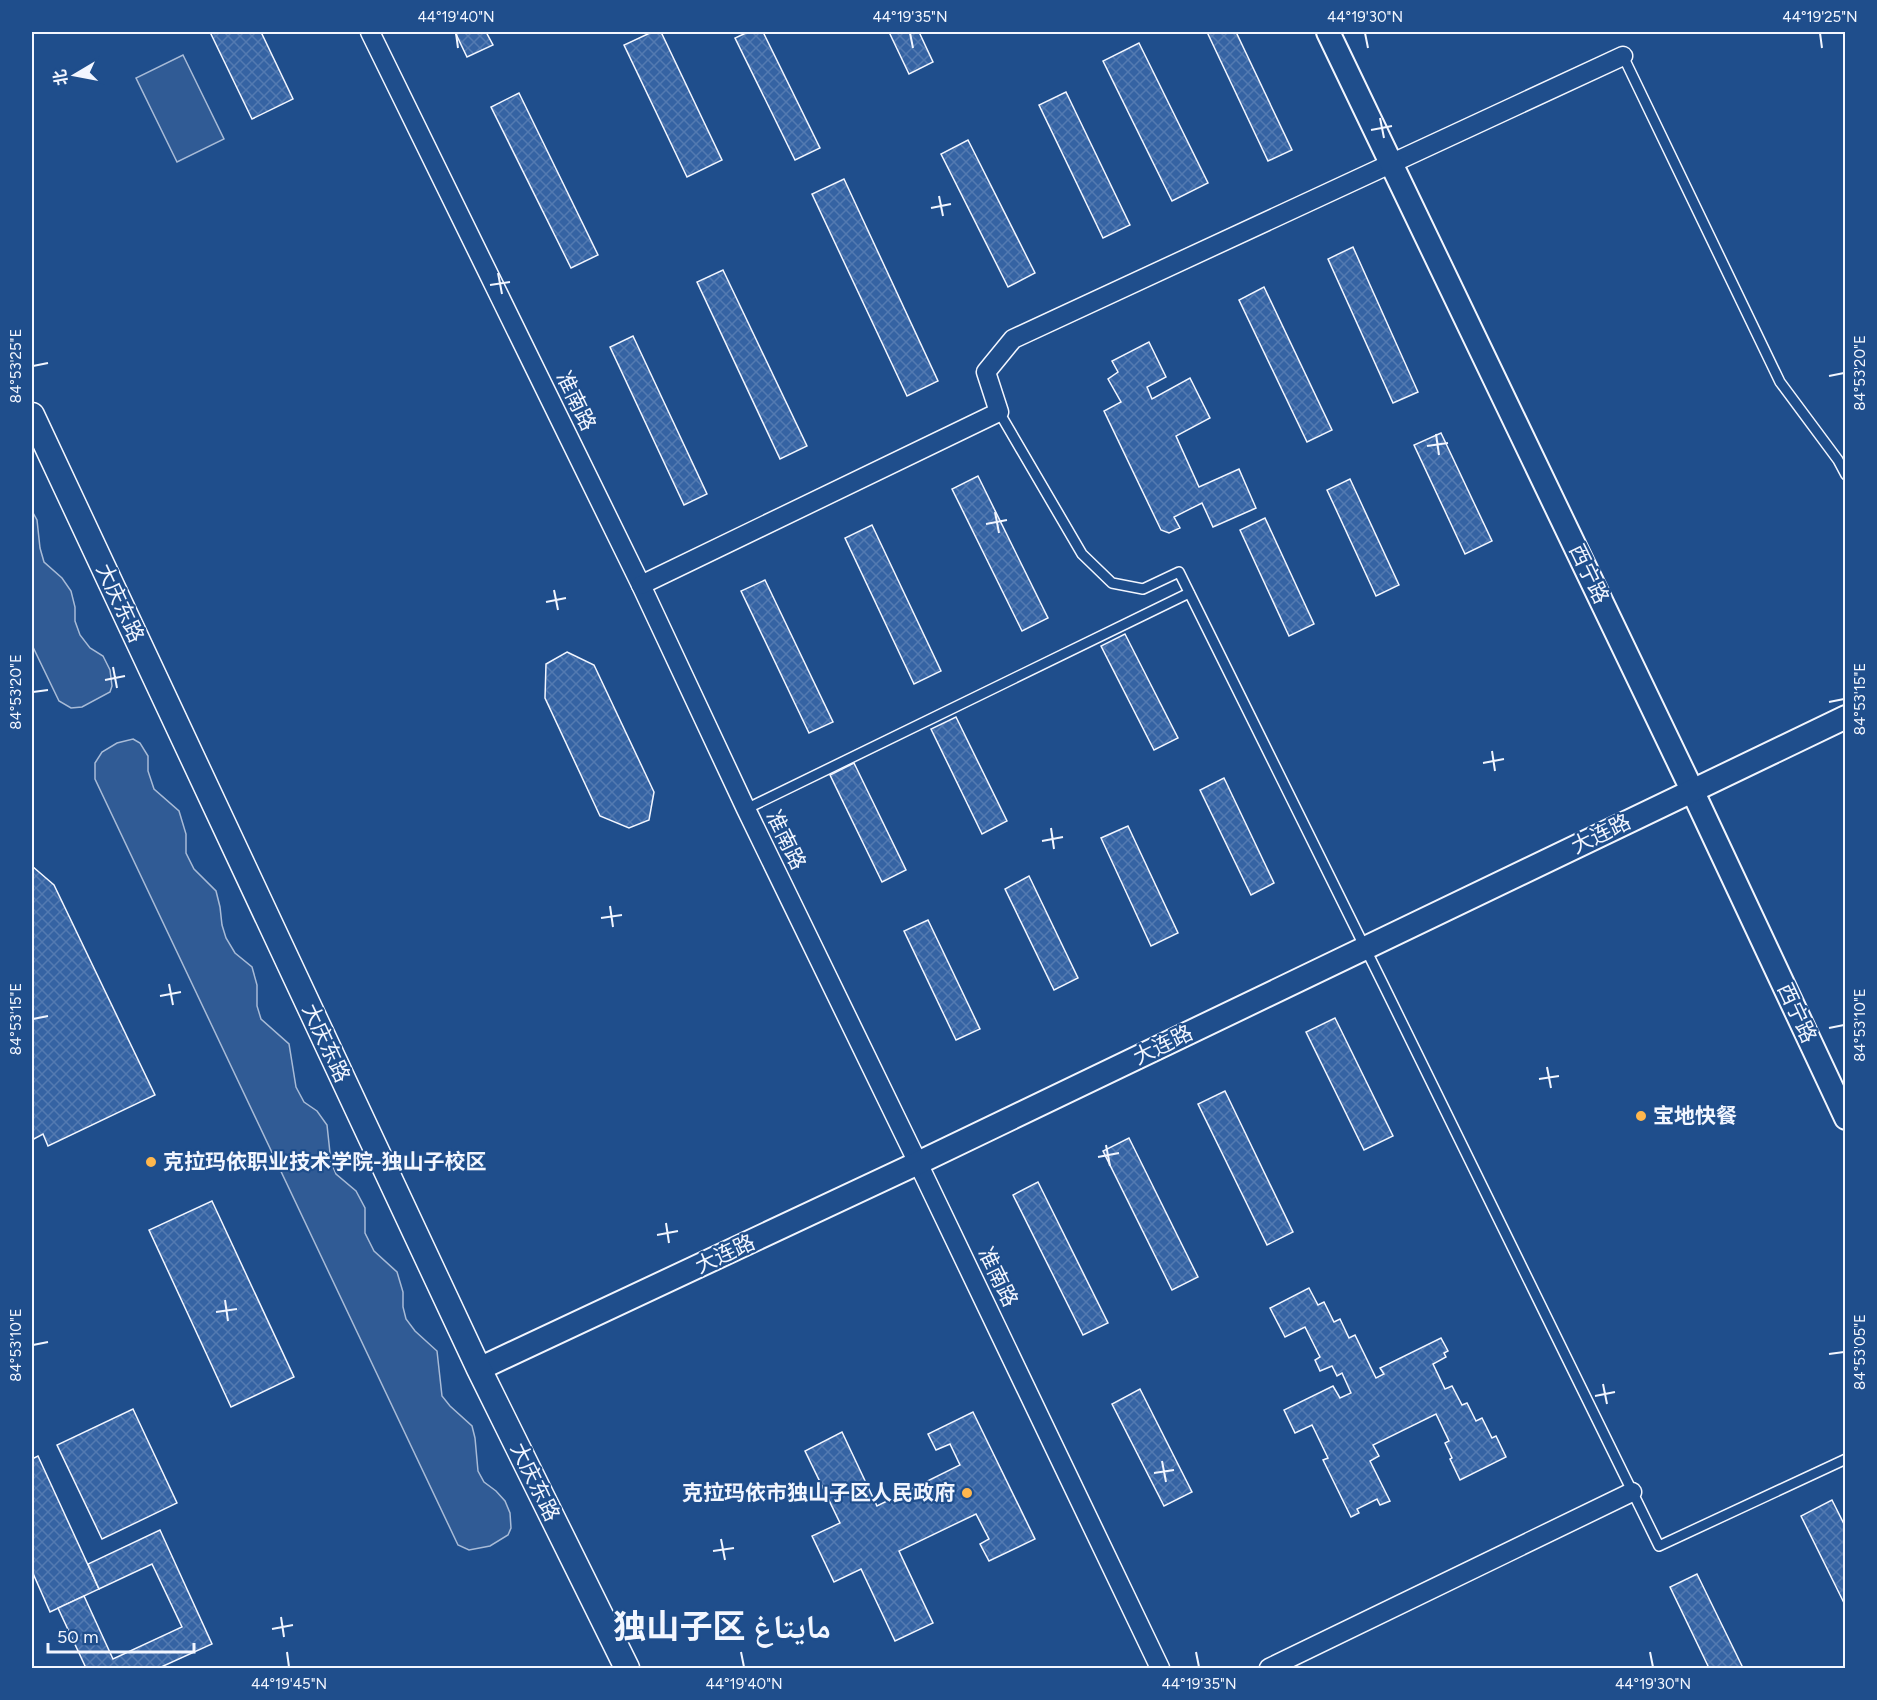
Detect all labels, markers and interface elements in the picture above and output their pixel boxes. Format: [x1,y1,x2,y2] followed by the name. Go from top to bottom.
[417,8,495,26] text: 44°19'40"N
[872,8,948,26] text: 44°19'35"N
[1327,8,1403,26] text: 44°19'30"N
[1782,8,1858,26] text: 44°19'25"N
[45,45,105,105] north arrow
[50,68,71,87] text: 北
[7,329,25,403] text: 84°53'25"E
[1851,335,1869,411] text: 84°53'20"E
[551,367,601,435] street label: 准南路
[1564,540,1614,608] street label: 西宁路
[91,559,150,646] street label: 大庆东路
[7,654,25,730] text: 84°53'20"E
[1851,663,1869,735] text: 84°53'15"E
[761,806,811,874] street label: 准南路
[1567,809,1635,859] street label: 大连路
[1773,979,1822,1047] street label: 西宁路
[7,983,25,1055] text: 84°53'15"E
[1851,988,1869,1062] text: 84°53'10"E
[297,999,356,1086] street label: 大庆东路
[1129,1020,1197,1070] street label: 大连路
[1653,1103,1737,1128] place label: 宝地快餐
[1634,1109,1648,1123] marker: 宝地快餐
[163,1149,487,1174] place label: 克拉玛依职业技术学院-独山子校区
[144,1155,158,1169] marker: 克拉玛依职业技术学院-独山子校区
[691,1229,759,1278] street label: 大连路
[973,1243,1023,1311] street label: 准南路
[7,1308,25,1382] text: 84°53'10"E
[1851,1314,1869,1390] text: 84°53'05"E
[506,1439,565,1525] street label: 大庆东路
[682,1480,955,1505] place label: 克拉玛依市独山子区人民政府
[960,1486,974,1500] marker: 克拉玛依市独山子区人民政府
[613,1607,831,1648] district label: 独山子区 مايتاغ
[48,1616,194,1654] scale bar
[57,1626,99,1648] text: 50 m
[251,1675,327,1693] text: 44°19'45"N
[705,1675,783,1693] text: 44°19'40"N
[1161,1675,1237,1693] text: 44°19'35"N
[1615,1675,1691,1693] text: 44°19'30"N

